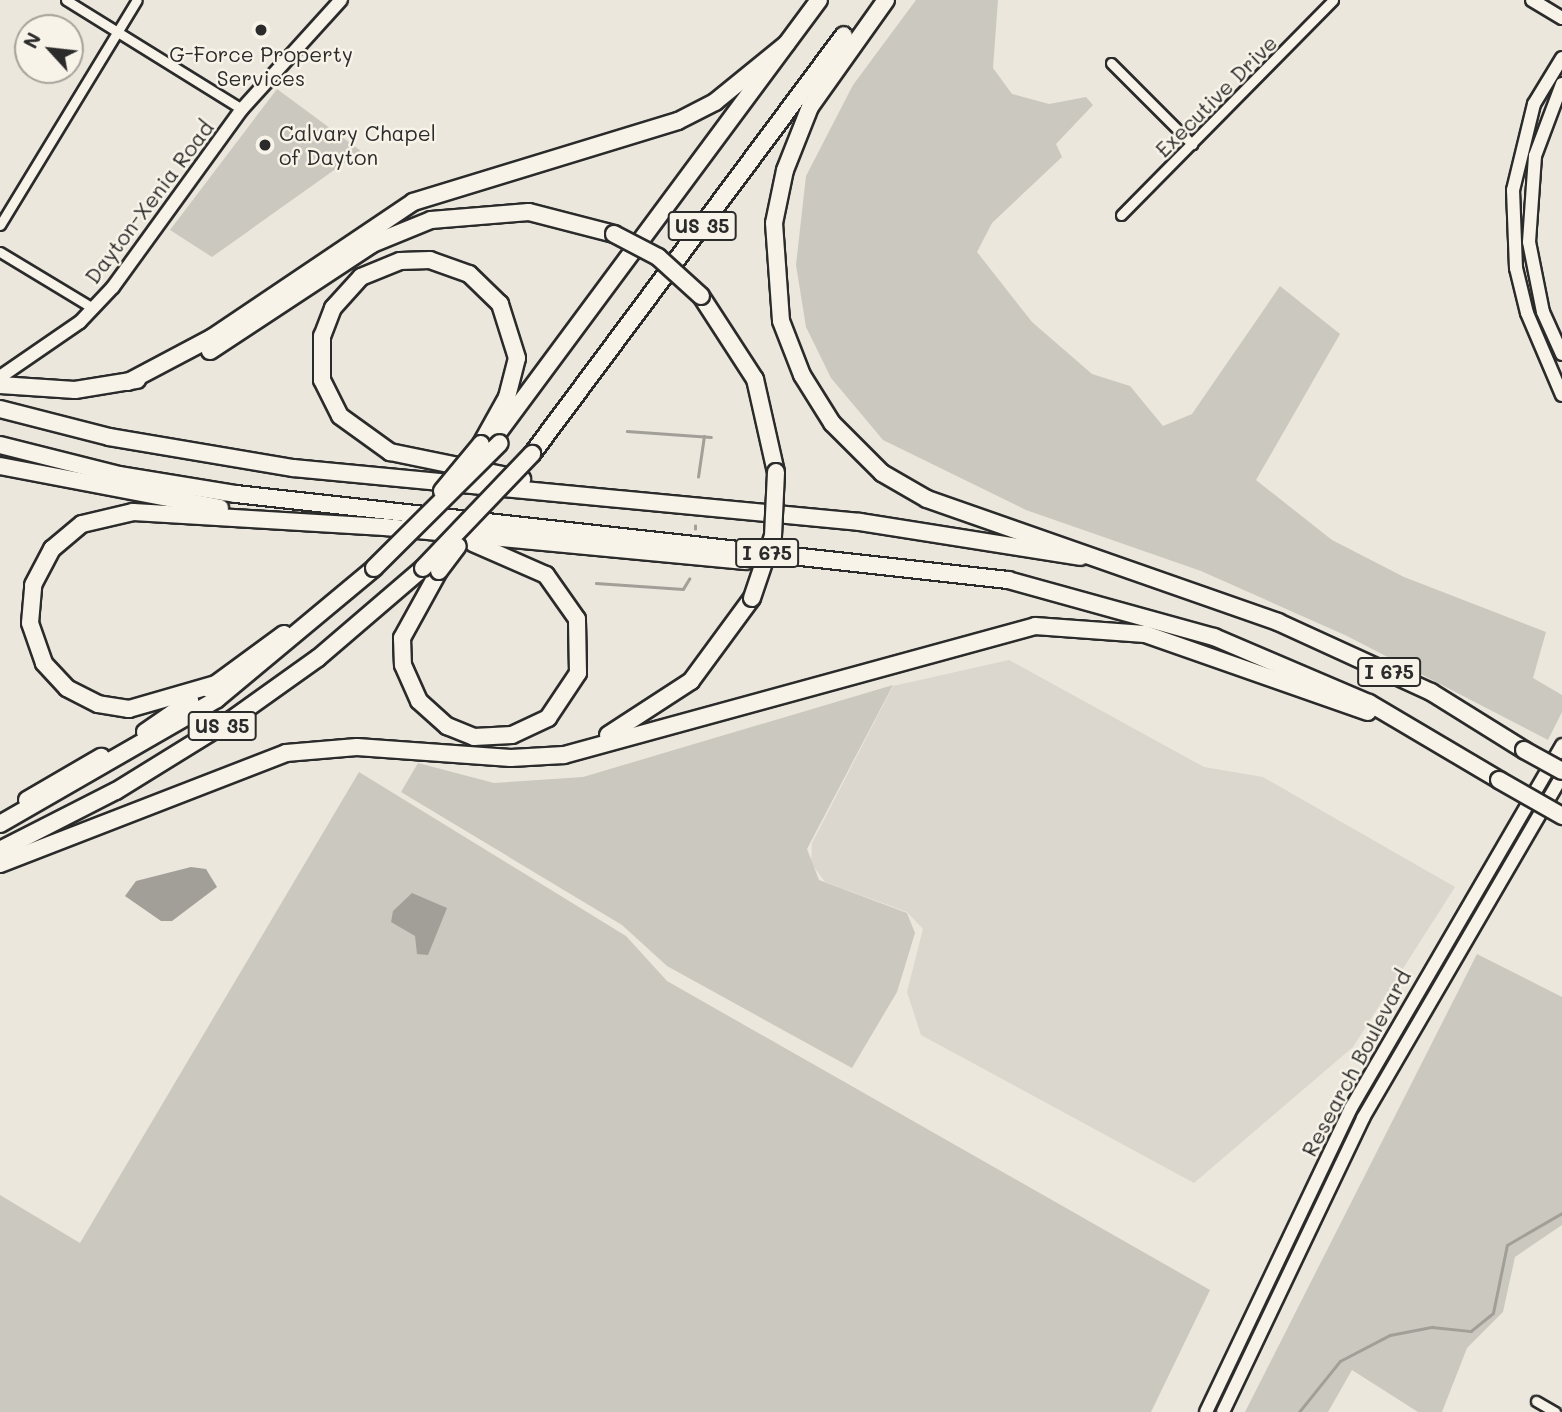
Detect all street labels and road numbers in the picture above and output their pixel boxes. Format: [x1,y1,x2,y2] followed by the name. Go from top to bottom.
[1150,30,1282,162] street label: Executive Drive
[79,115,219,289] street label: Dayton-Xenia Road
[667,210,737,242] road number: US 35
[734,538,800,568] road number: I 675
[1356,656,1422,688] road number: I 675
[187,710,257,741] road number: US 35
[1296,965,1416,1161] street label: Research Boulevard

